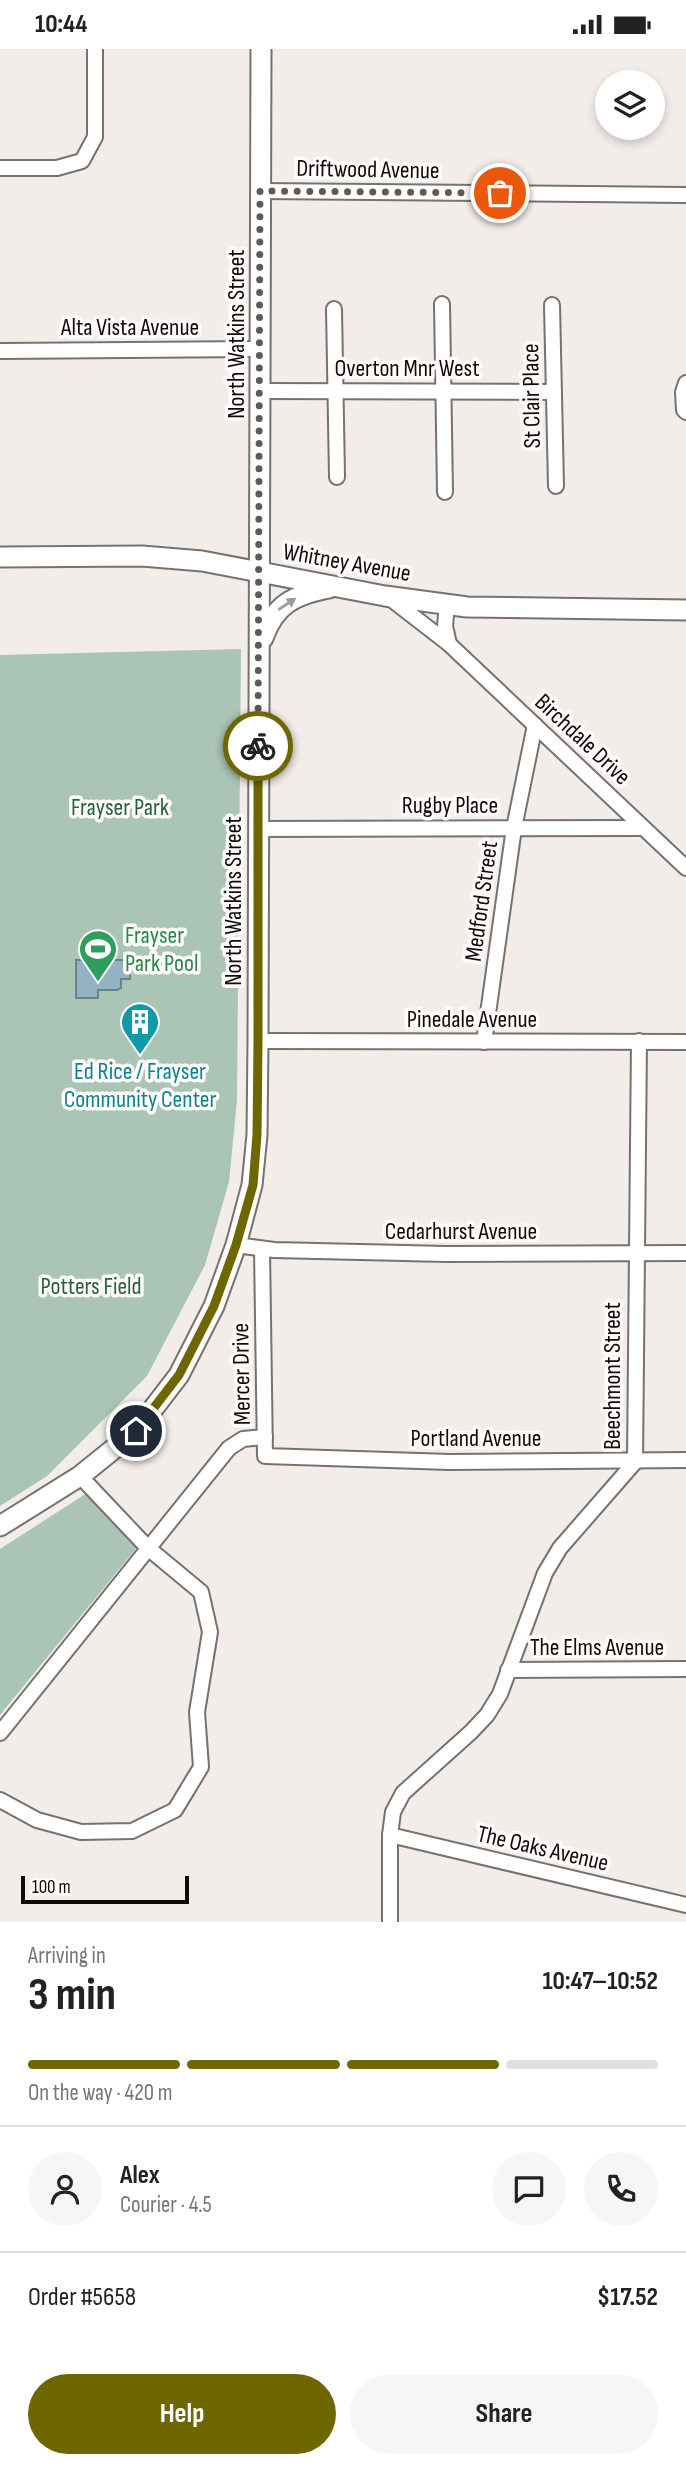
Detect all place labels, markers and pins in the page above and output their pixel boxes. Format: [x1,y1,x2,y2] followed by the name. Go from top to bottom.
[470,163,530,223] pin
[125,921,198,978] place label: Frayser Park Pool
[77,928,119,983] sports icon: Frayser Park Pool
[119,1001,161,1056] building icon: Ed Rice / Frayser Community Center
[64,1057,216,1114] place label: Ed Rice / Frayser Community Center
[106,1401,166,1461] pin

